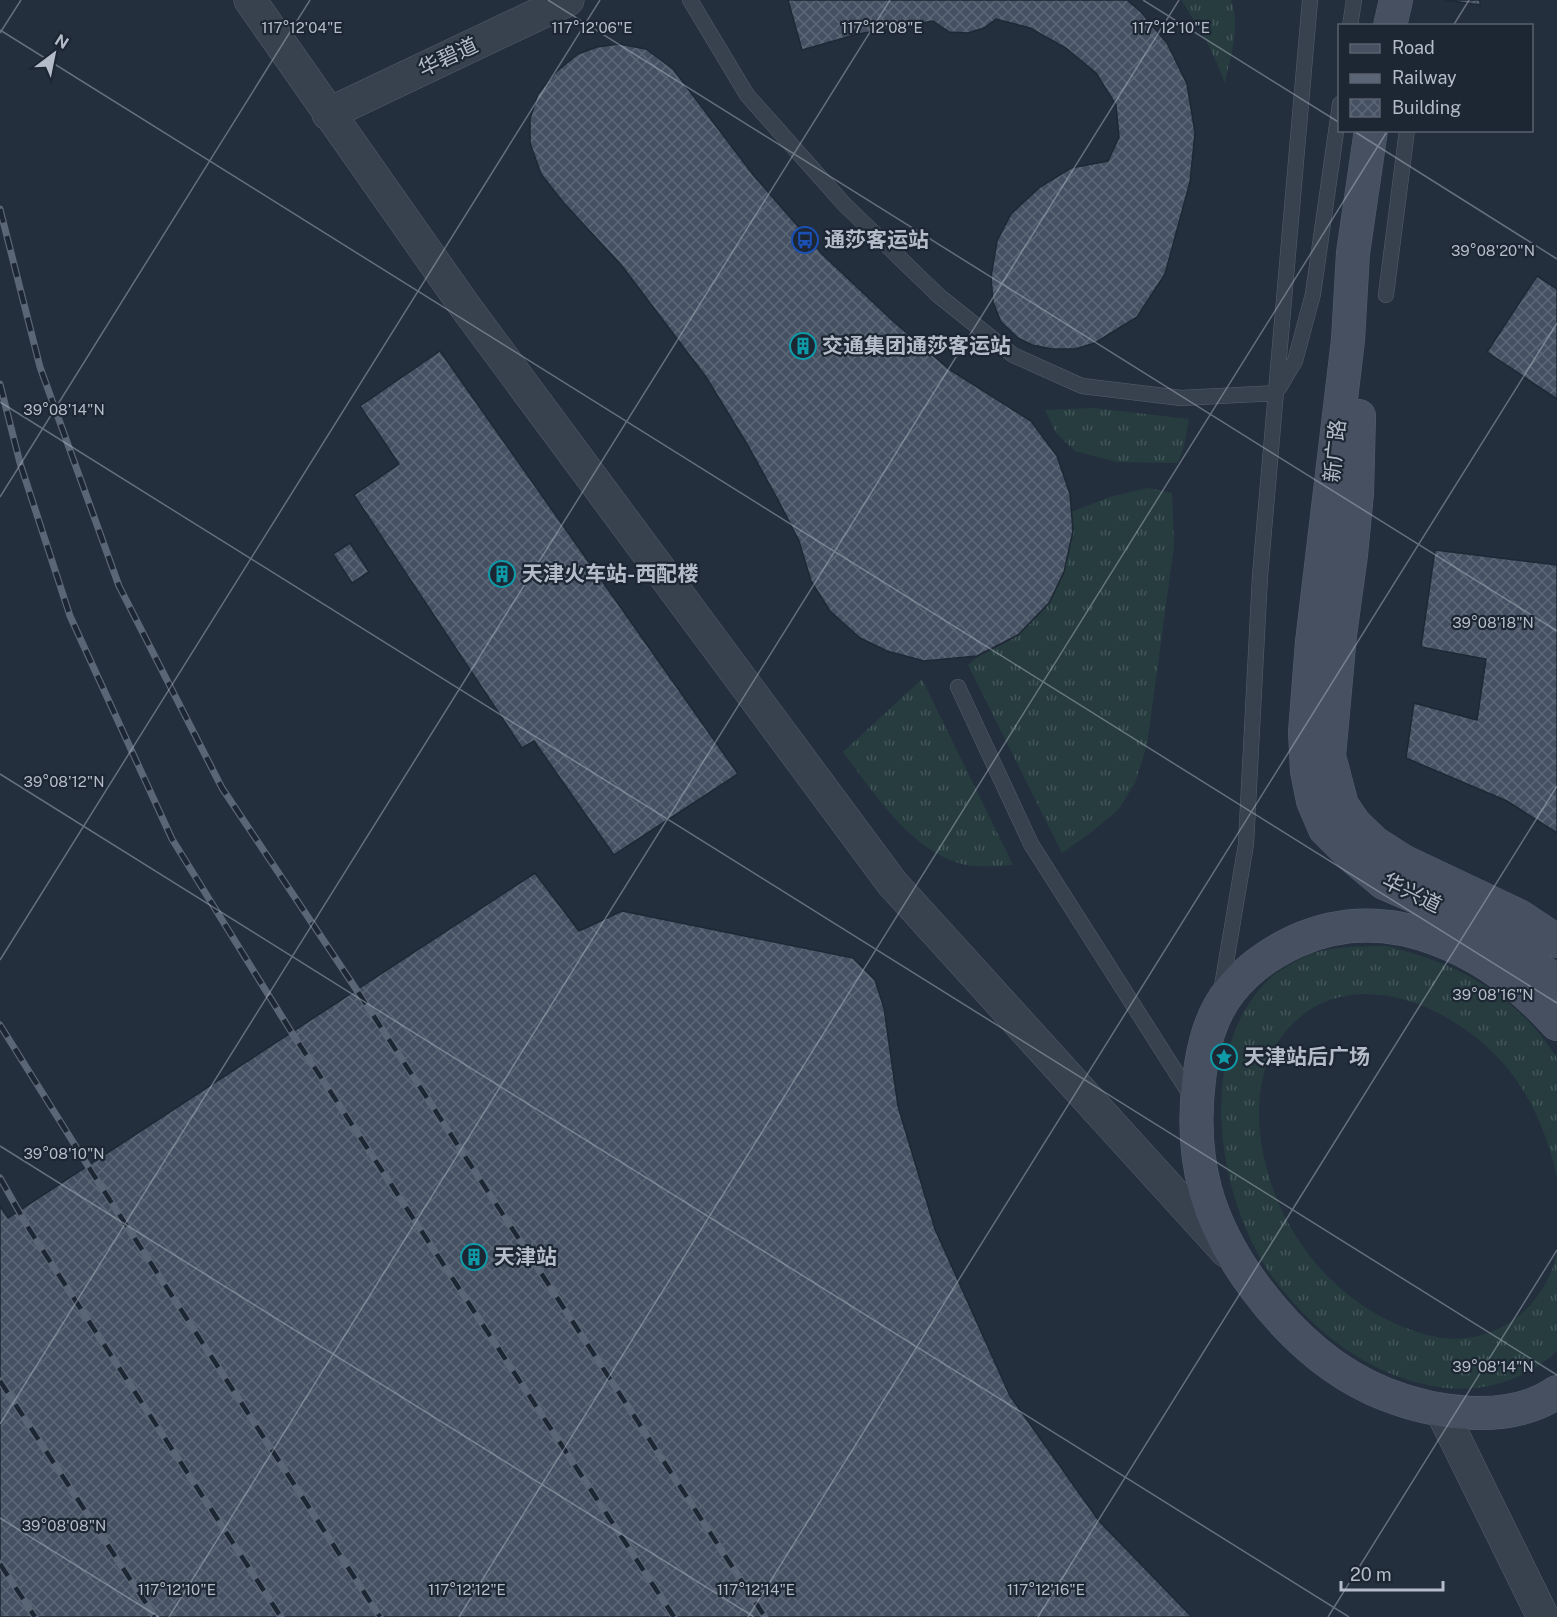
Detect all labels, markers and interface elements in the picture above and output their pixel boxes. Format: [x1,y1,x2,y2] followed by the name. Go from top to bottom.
[261,19,343,36] text: 117°12'04"E
[551,19,633,36] text: 117°12'06"E
[841,19,923,36] text: 117°12'08"E
[1132,19,1210,36] text: 117°12'10"E
[24,24,84,84] north arrow
[1338,24,1533,132] legend
[51,30,72,53] text: N
[414,32,482,81] street label: 华碧道
[1392,37,1435,58] text: Road
[1392,67,1457,88] text: Railway
[1392,97,1461,118] text: Building
[790,225,820,255] bus stop icon: 通莎客运站
[824,227,929,252] place label: 通莎客运站
[1451,242,1535,259] text: 39°08'20"N
[788,331,818,361] building icon: 交通集团通莎客运站
[822,333,1011,358] place label: 交通集团通莎客运站
[23,401,105,418] text: 39°08'14"N
[1319,418,1350,484] street label: 新广路
[487,559,517,589] building icon: 天津火车站-西配楼
[522,561,698,586] place label: 天津火车站-西配楼
[1452,614,1534,631] text: 39°08'18"N
[24,773,104,790] text: 39°08'12"N
[1378,868,1446,918] street label: 华兴道
[1452,986,1534,1003] text: 39°08'16"N
[1209,1042,1239,1072] place icon: 天津站后广场
[1244,1044,1370,1069] place label: 天津站后广场
[23,1145,105,1162] text: 39°08'10"N
[459,1242,489,1272] building icon: 天津站
[494,1244,557,1269] place label: 天津站
[1452,1358,1534,1375] text: 39°08'14"N
[22,1517,106,1534] text: 39°08'08"N
[1341,1554,1443,1592] scale bar
[1350,1564,1392,1585] text: 20 m
[138,1581,216,1598] text: 117°12'10"E
[428,1581,506,1598] text: 117°12'12"E
[717,1581,795,1598] text: 117°12'14"E
[1007,1581,1085,1598] text: 117°12'16"E

